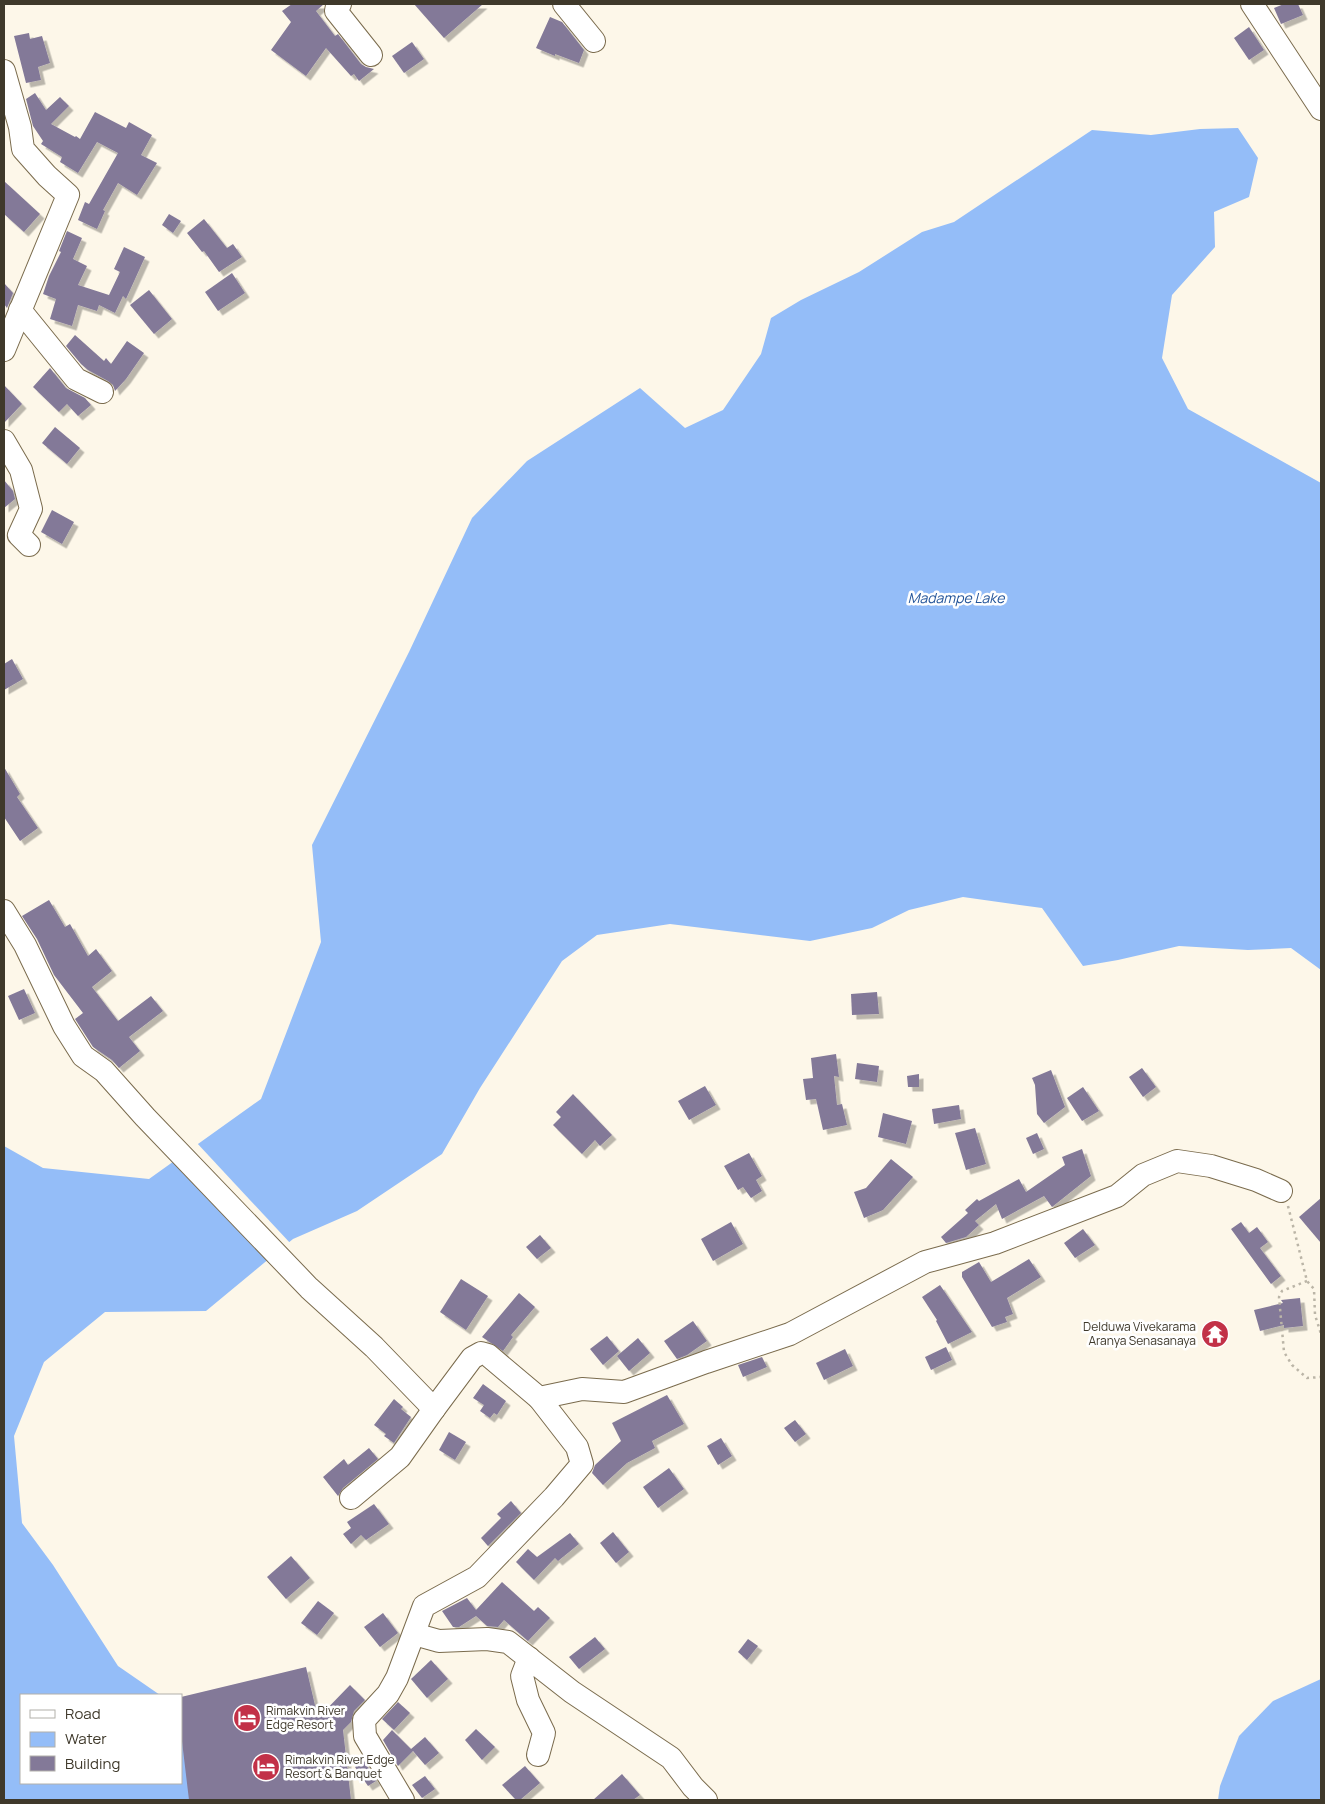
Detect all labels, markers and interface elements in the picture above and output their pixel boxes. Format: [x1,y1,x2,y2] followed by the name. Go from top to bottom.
[908,588,1005,607] water label: Madampe Lake
[1083,1318,1196,1349] place label: Delduwa Vivekarama Aranya Senasanaya
[1200,1319,1230,1349] temple icon: Delduwa Vivekarama Aranya Senasanaya
[20,1694,182,1784] legend
[266,1702,346,1733] place label: Rimakvin River Edge Resort
[65,1703,101,1724] text: Road
[232,1703,262,1733] hotel icon: Rimakvin River Edge Resort
[65,1728,107,1749] text: Water
[285,1751,395,1782] place label: Rimakvin River Edge Resort & Banquet
[251,1752,281,1782] hotel icon: Rimakvin River Edge Resort & Banquet
[65,1753,120,1774] text: Building

